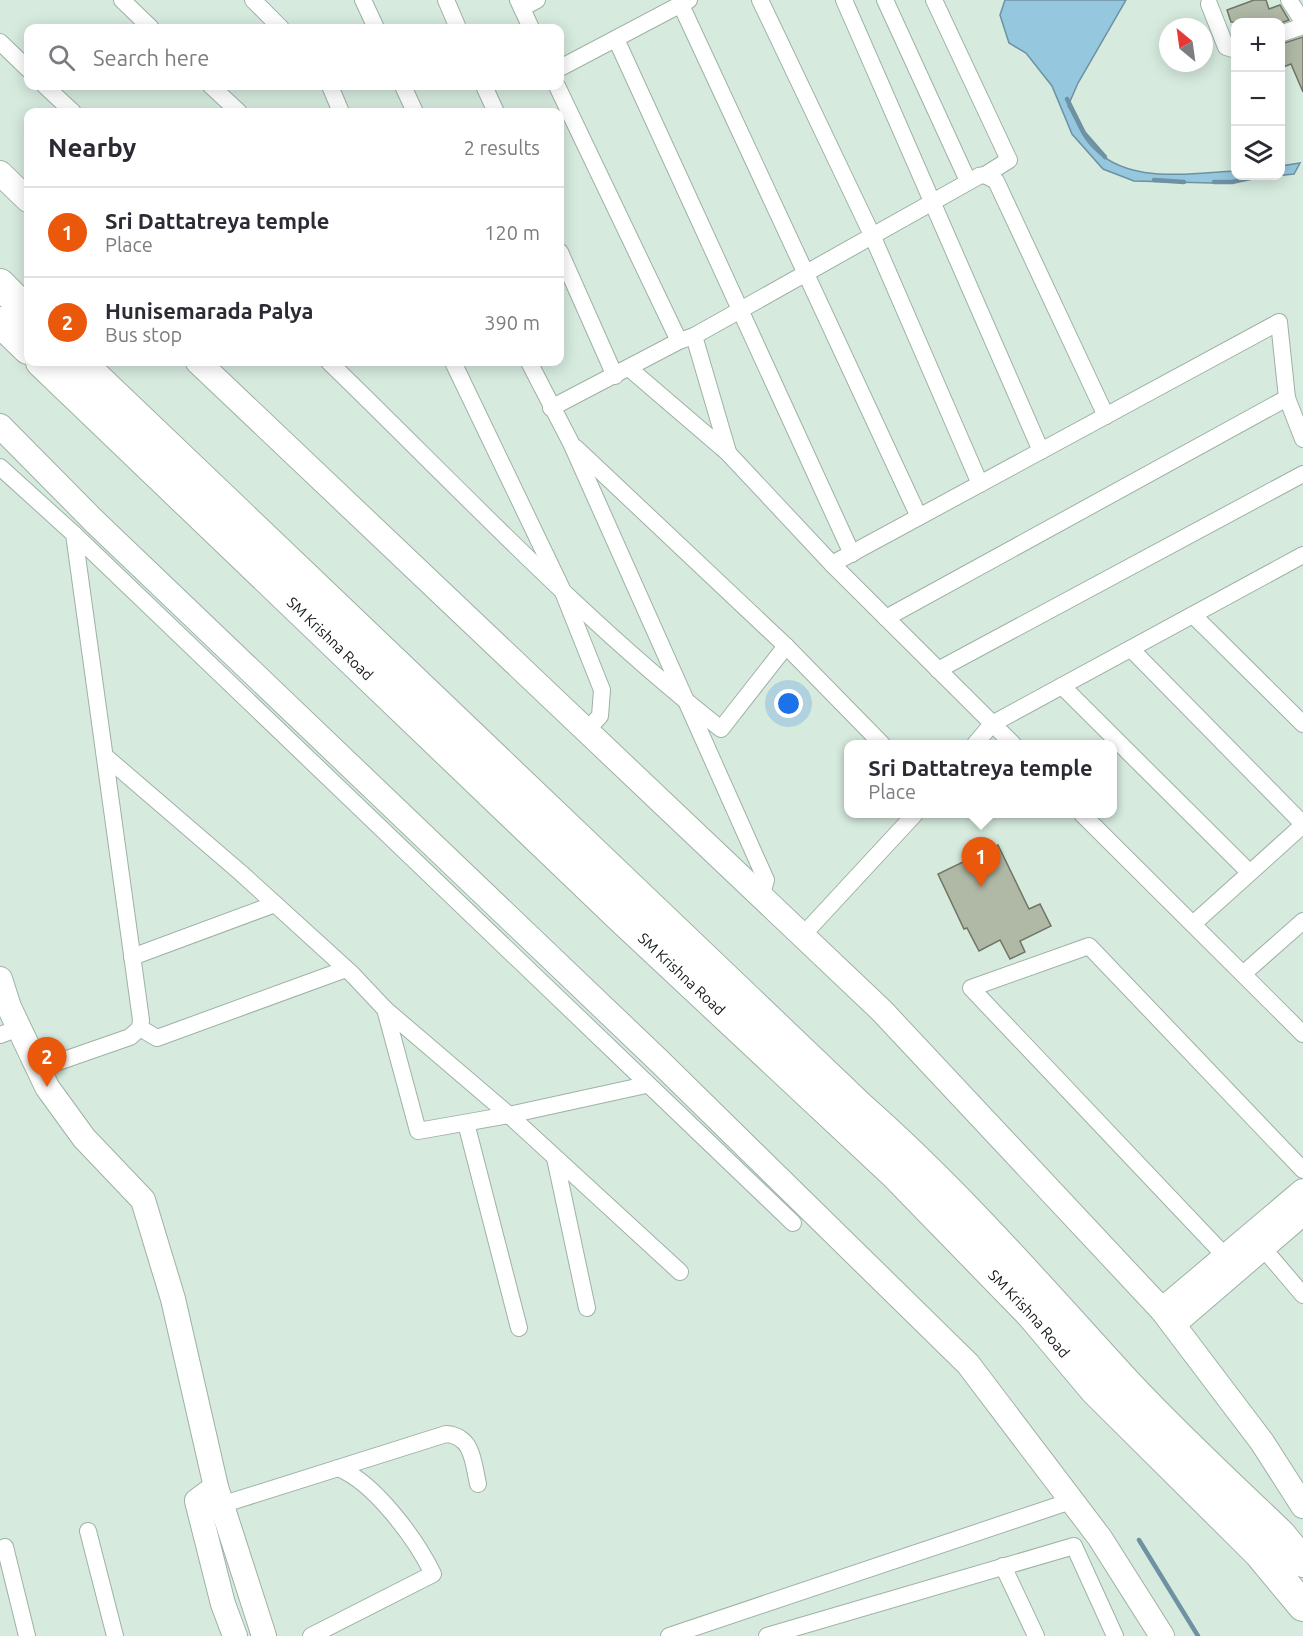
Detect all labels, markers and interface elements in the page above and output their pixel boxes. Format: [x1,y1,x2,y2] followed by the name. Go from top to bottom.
[1159,18,1213,72] north arrow
[1231,18,1285,180] map controls
[1231,18,1285,72] button: +
[24,24,564,90] search box
[45,41,78,74] icon: search
[93,45,209,70] text: Search here
[1231,72,1285,126] button: −
[1231,126,1285,180] button: layers
[48,133,136,162] text: Nearby
[464,136,540,159] text: 2 results
[105,208,329,233] text: Sri Dattatreya temple
[62,221,73,244] text: 1
[484,221,540,244] text: 120 m
[105,233,153,256] text: Place
[105,298,313,323] text: Hunisemarada Palya
[62,311,73,334] text: 2
[484,311,540,334] text: 390 m
[105,323,182,346] text: Bus stop
[284,593,377,683] street label: SM Krishna Road
[774,689,803,718] your location
[844,740,1117,818] popup
[868,755,1093,780] text: Sri Dattatreya temple
[868,780,916,803] text: Place
[962,838,1000,887] pin: 1
[635,929,729,1018] street label: SM Krishna Road
[28,1038,66,1087] pin: 2
[985,1266,1073,1361] street label: SM Krishna Road

